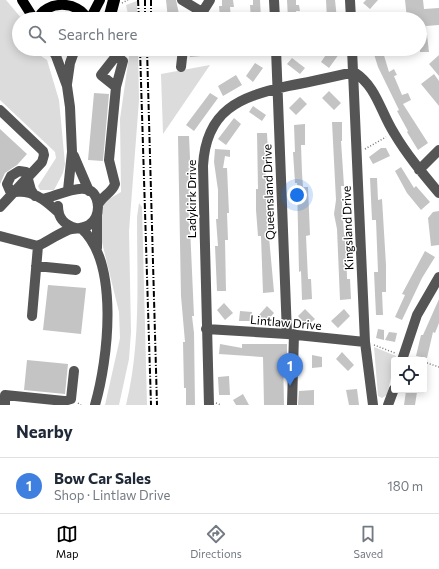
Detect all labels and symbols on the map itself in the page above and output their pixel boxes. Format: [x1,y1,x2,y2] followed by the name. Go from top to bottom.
[259,144,277,240] street label: Queensland Drive
[184,160,198,238] street label: Ladykirk Drive
[287,185,307,205] your location
[339,186,355,270] street label: Kingsland Drive
[250,312,322,332] street label: Lintlaw Drive
[277,353,303,386] pin: 1

